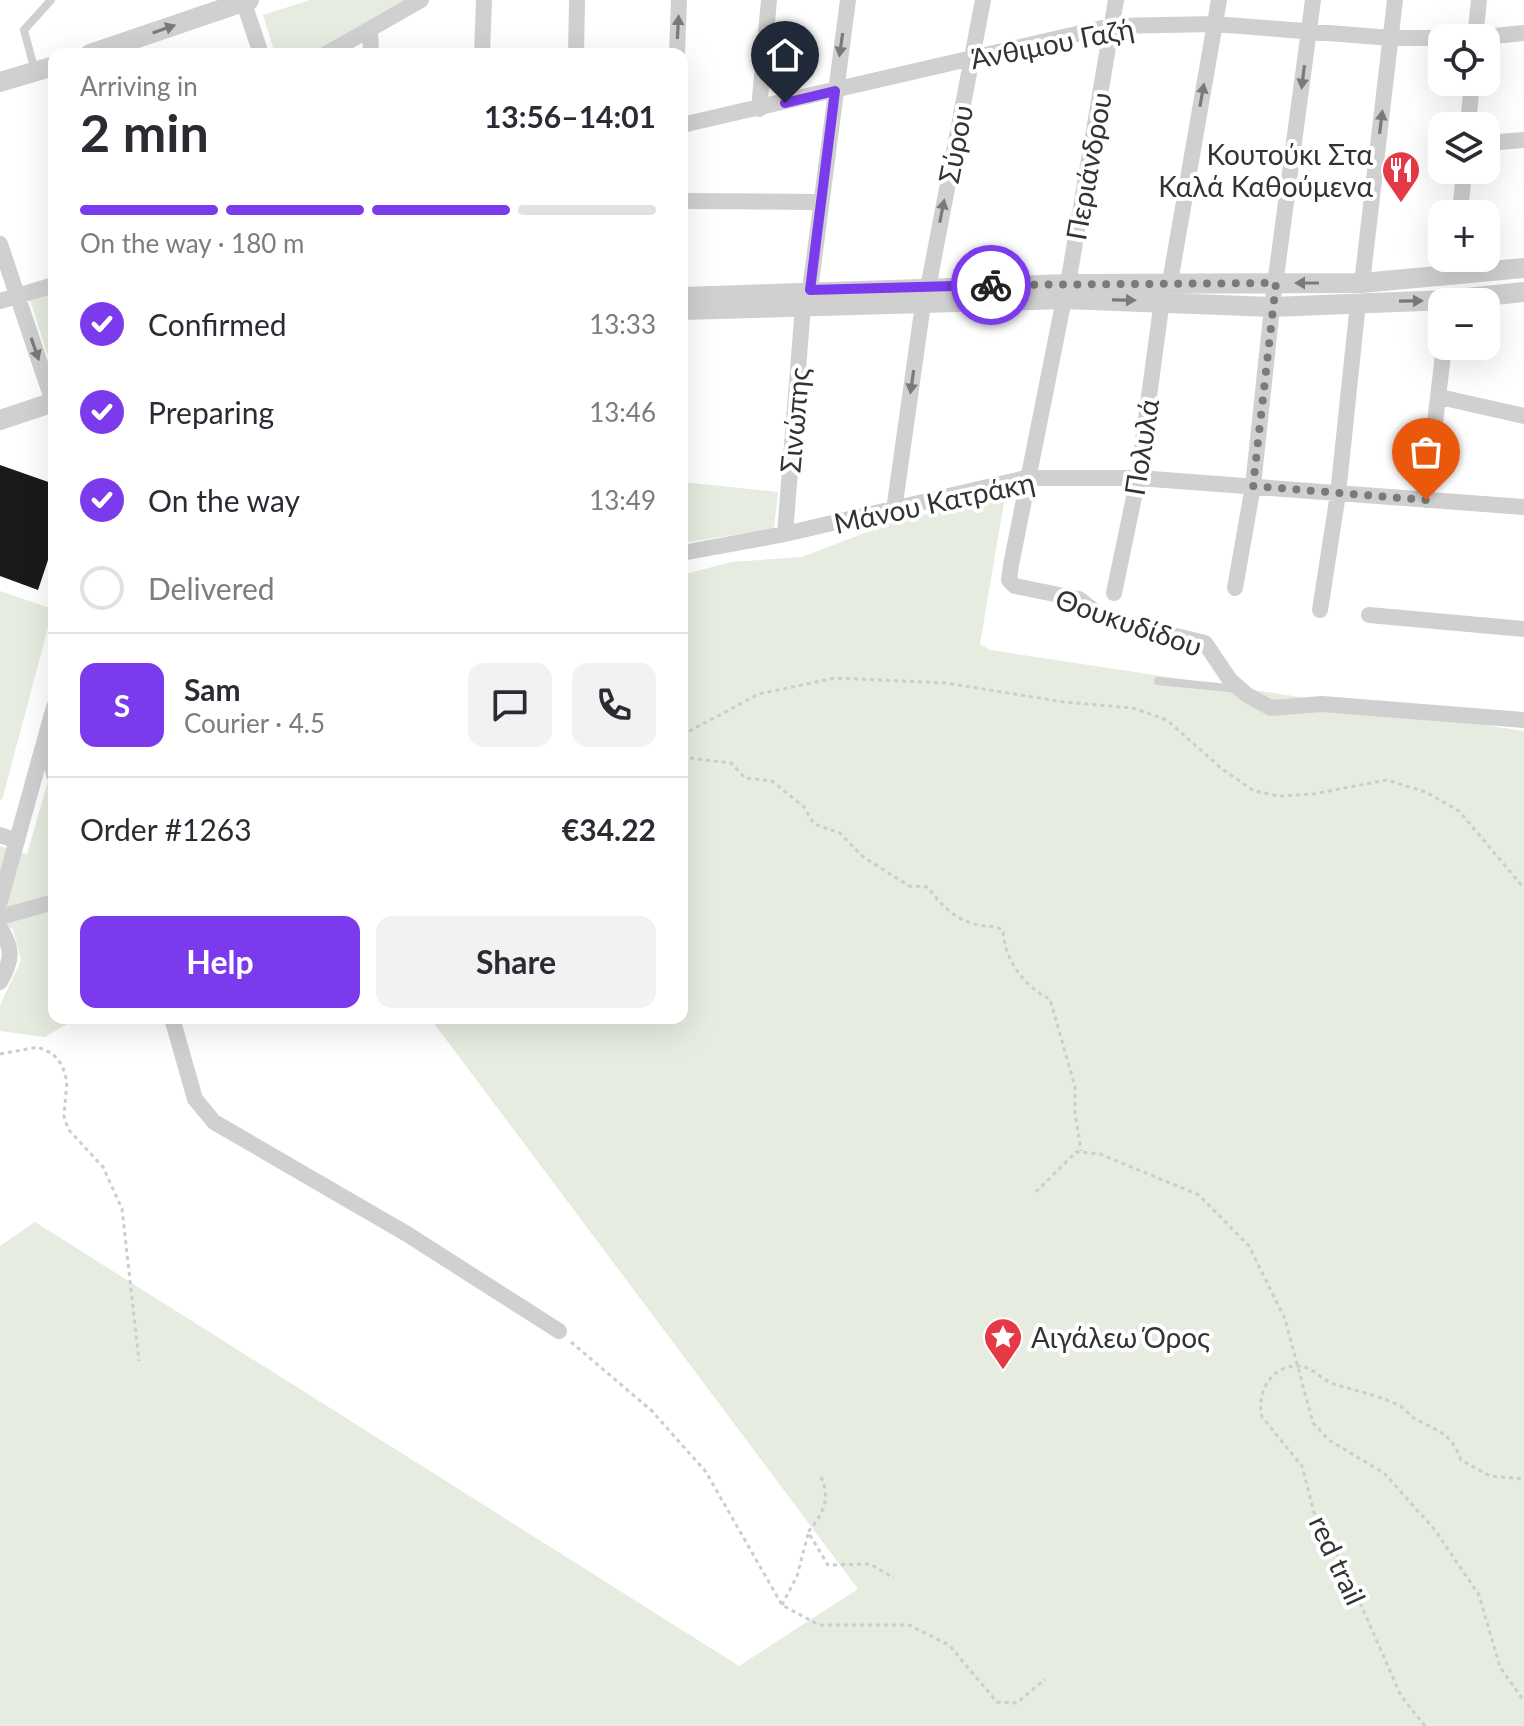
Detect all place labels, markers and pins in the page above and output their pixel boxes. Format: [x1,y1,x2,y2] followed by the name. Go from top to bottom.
[751,21,819,103] pin
[1158,137,1373,203] place label: Κουτούκι Στα Καλά Καθούμενα
[1380,149,1422,204] restaurant icon: Κουτούκι Στα Καλά Καθούμενα
[1392,418,1460,500] pin
[982,1316,1024,1371] place icon: Αιγάλεω Όρος
[1031,1320,1210,1354] place label: Αιγάλεω Όρος

